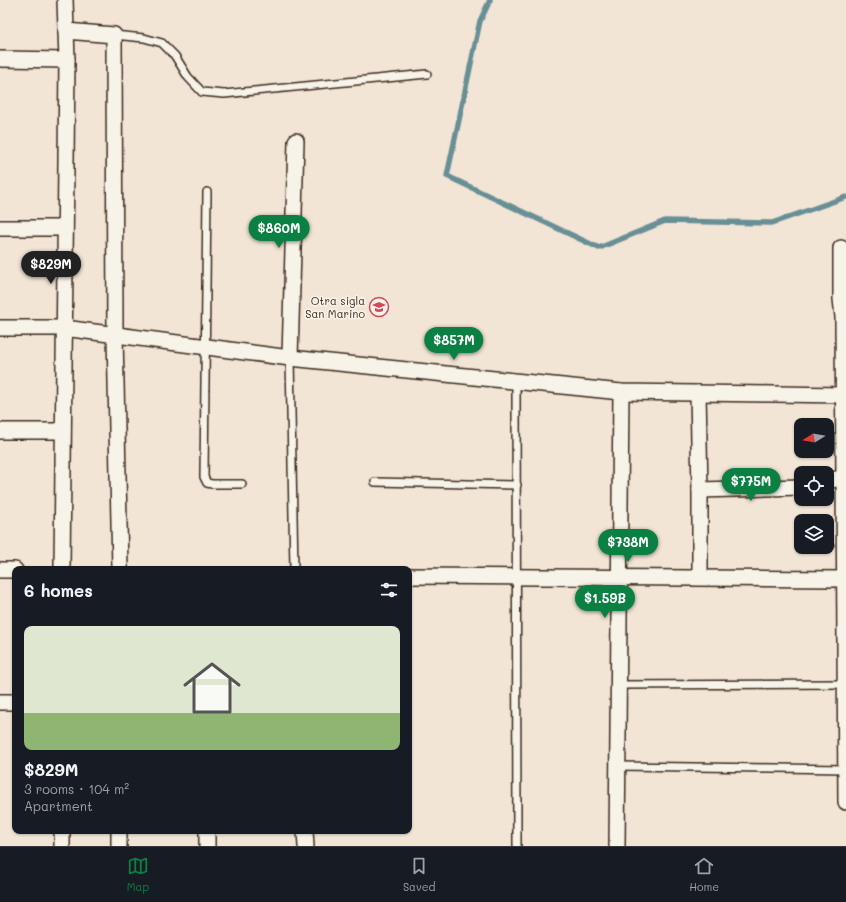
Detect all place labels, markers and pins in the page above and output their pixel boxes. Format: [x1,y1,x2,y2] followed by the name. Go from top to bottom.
[251,215,307,249] pin: $860M
[23,251,79,285] pin: $829M
[305,293,365,321] place label: Otra sigla San Marino
[368,296,390,318] school or university icon: Otra sigla San Marino
[426,327,482,361] pin: $857M
[723,468,779,502] pin: $775M
[600,529,656,563] pin: $738M
[572,585,638,619] pin: $1.59B

